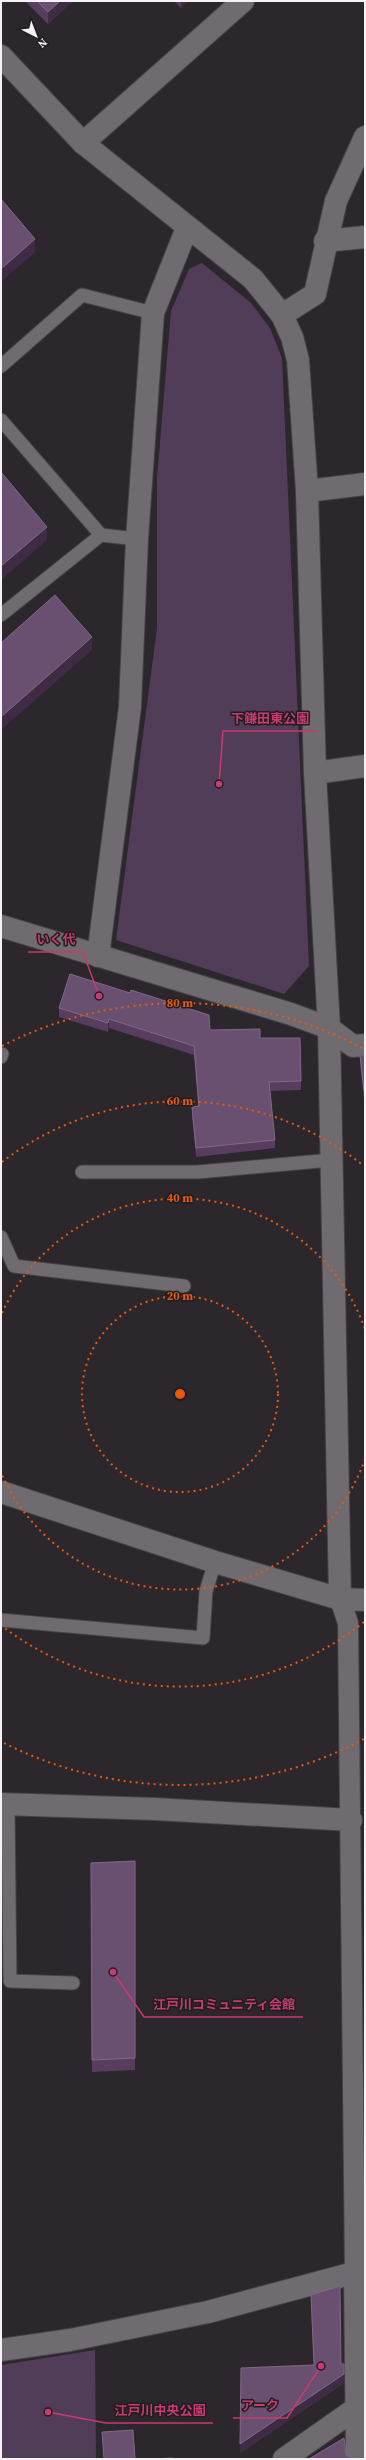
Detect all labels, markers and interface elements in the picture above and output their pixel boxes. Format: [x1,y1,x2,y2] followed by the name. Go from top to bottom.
[16,16,56,56] north arrow
[34,35,50,51] text: N
[223,706,317,731] callout: 下鎌田東公園
[231,710,309,727] text: 下鎌田東公園
[28,927,83,952] callout: いく代
[36,931,76,948] text: いく代
[167,995,193,1011] text: 80 m
[167,1093,193,1109] text: 60 m
[167,1190,193,1206] text: 40 m
[167,1288,193,1304] text: 20 m
[173,1387,187,1401] centre of rings
[144,1992,303,2017] callout: 江戸川コミュニティ会館
[153,1996,295,2013] text: 江戸川コミュニティ会館
[233,2393,287,2418] callout: アーク
[241,2397,279,2414] text: アーク
[106,2398,213,2423] callout: 江戸川中央公園
[114,2402,206,2419] text: 江戸川中央公園

